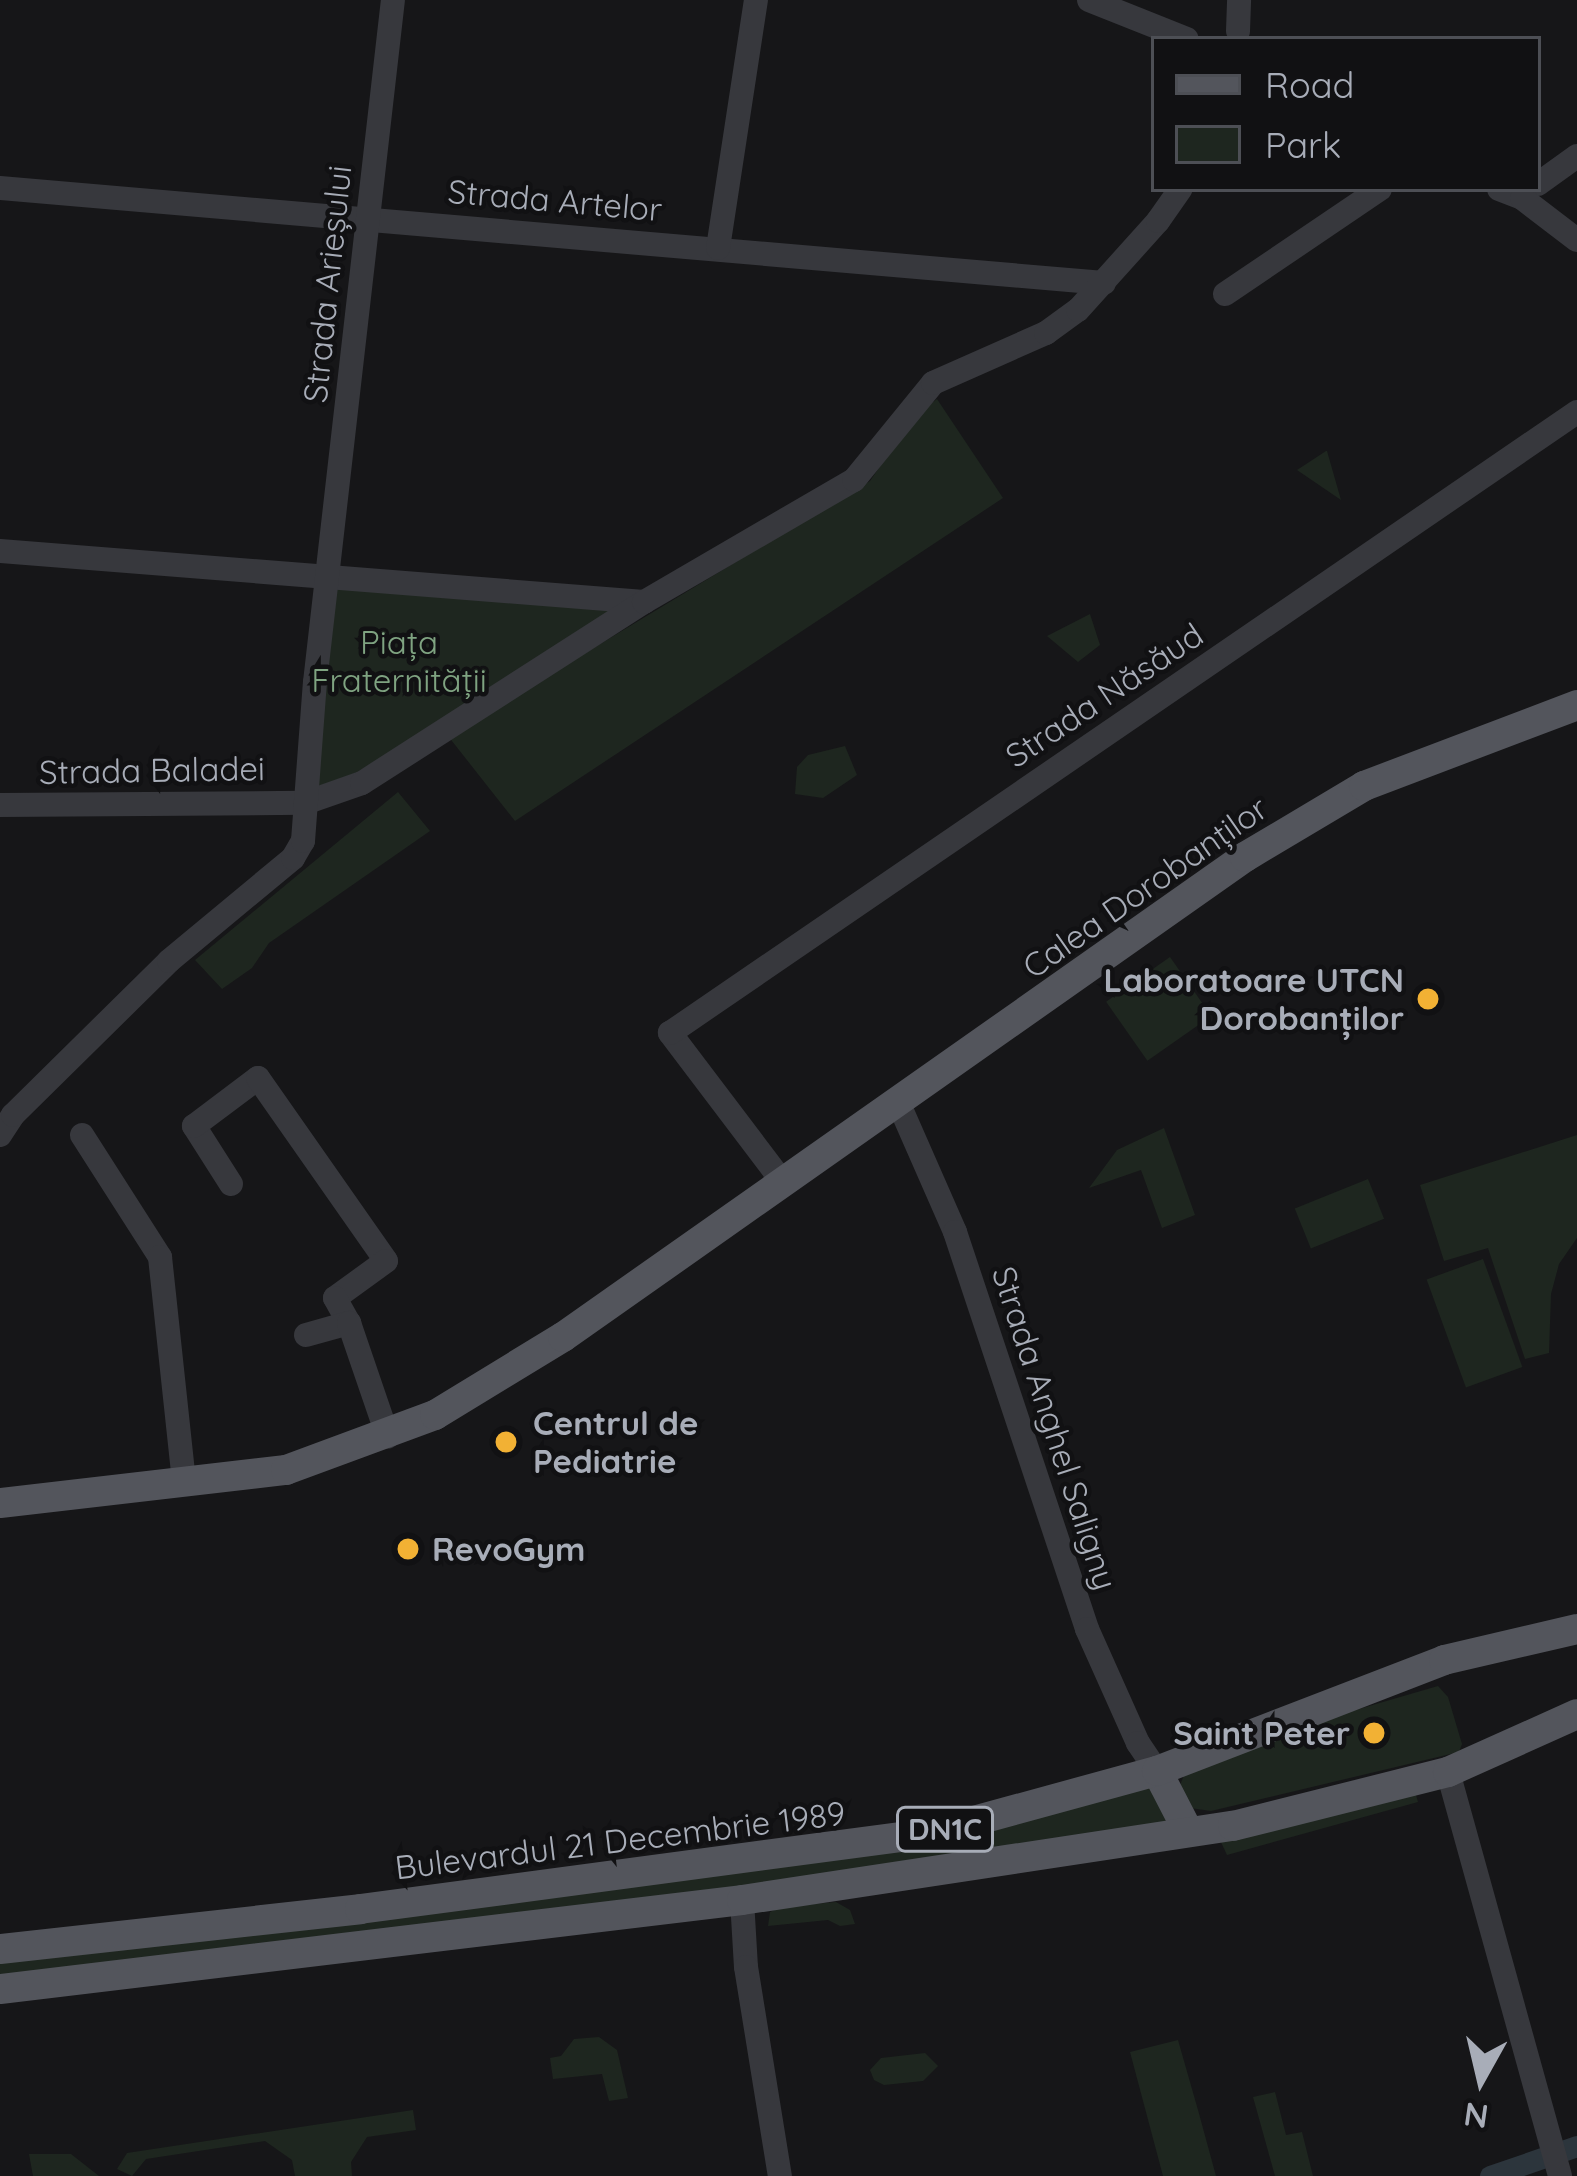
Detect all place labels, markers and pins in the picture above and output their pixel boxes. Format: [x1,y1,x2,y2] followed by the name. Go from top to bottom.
[1104,960,1404,1038] place label: Laboratoare UTCN Dorobanților
[1415,986,1441,1012] marker: Laboratoare UTCN Dorobanților
[533,1403,698,1481] place label: Centrul de Pediatrie
[490,1426,522,1458] marker: Centrul de Pediatrie
[432,1529,586,1569] place label: RevoGym
[395,1536,421,1562] marker: RevoGym
[1173,1713,1350,1753] place label: Saint Peter
[1361,1720,1387,1746] marker: Saint Peter

